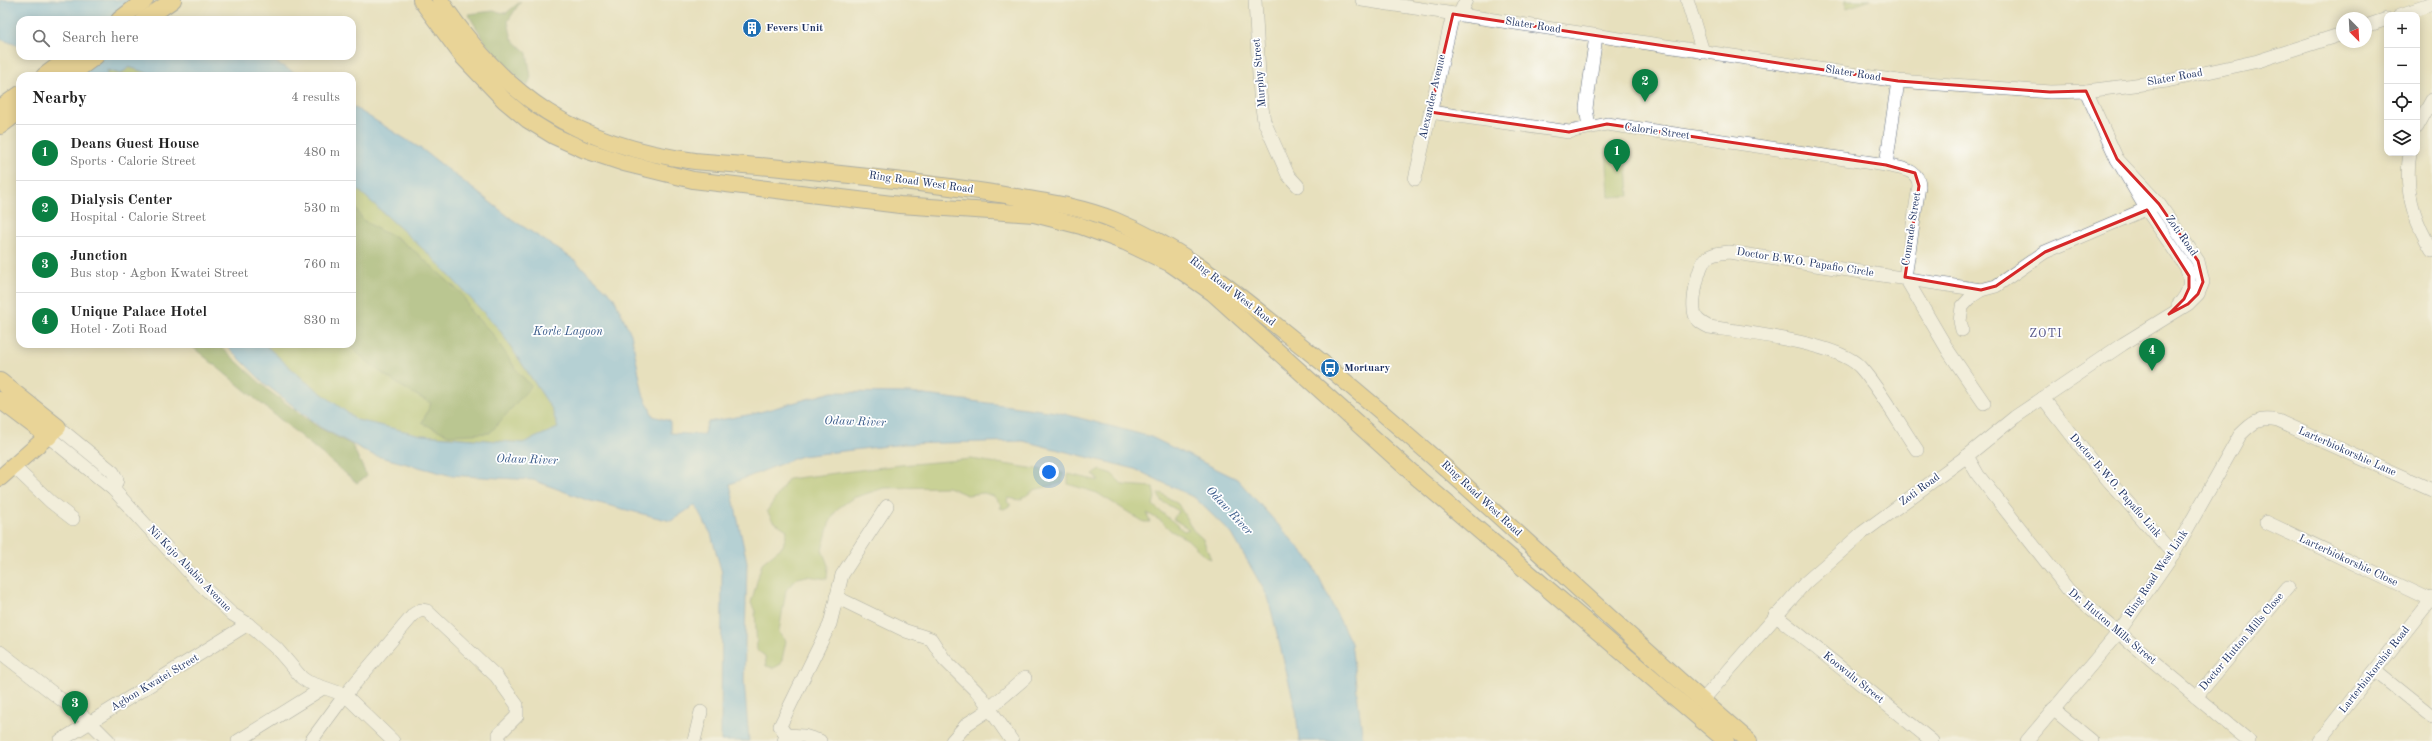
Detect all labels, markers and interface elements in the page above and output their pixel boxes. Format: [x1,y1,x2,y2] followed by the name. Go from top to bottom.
[2336,12,2372,48] north arrow
[2384,12,2420,156] map controls
[2384,12,2420,48] button: +
[16,16,356,60] search box
[1504,16,1562,36] street label: Slater Road
[741,17,763,39] building icon: Fevers Unit
[766,23,823,34] place label: Fevers Unit
[30,27,52,49] icon: search
[62,31,139,46] text: Search here
[1251,38,1269,108] street label: Murphy Street
[2384,48,2420,84] button: −
[1418,53,1448,141] street label: Alexander Avenue
[1824,64,1882,84] street label: Slater Road
[2146,68,2204,88] street label: Slater Road
[1632,69,1658,102] pin: 2
[2384,84,2420,120] button: locate
[32,90,87,107] text: Nearby
[291,91,340,104] text: 4 results
[2384,120,2420,156] button: layers
[1624,122,1691,142] street label: Calorie Street
[70,137,199,152] text: Deans Guest House
[1604,139,1630,172] pin: 1
[41,146,49,159] text: 1
[303,146,340,159] text: 480 m
[70,155,196,168] text: Sports · Calorie Street
[868,170,974,196] street label: Ring Road West Road
[1901,191,1923,267] street label: Comrade Street
[70,193,172,208] text: Dialysis Center
[41,202,49,215] text: 2
[303,202,340,215] text: 530 m
[70,211,206,224] text: Hospital · Calorie Street
[2163,214,2199,259] street label: Zoti Road
[1735,247,1875,279] street label: Doctor B.W.O. Papafio Circle
[70,249,128,264] text: Junction
[1187,255,1277,329] street label: Ring Road West Road
[41,258,49,271] text: 3
[303,258,340,271] text: 760 m
[70,267,248,280] text: Bus stop · Agbon Kwatei Street
[70,305,207,320] text: Unique Palace Hotel
[41,314,49,327] text: 4
[303,314,340,327] text: 830 m
[70,323,167,336] text: Hotel · Zoti Road
[532,326,603,338] water label: Korle Lagoon
[2029,328,2063,340] district label: ZOTI
[2139,338,2165,371] pin: 4
[1319,357,1341,379] bus stop icon: Mortuary
[1344,363,1391,374] place label: Mortuary
[824,415,887,429] water label: Odaw River
[2296,425,2398,479] street label: Larterbiokorshie Lane
[2067,432,2163,540] street label: Doctor B.W.O. Papafio Link
[496,453,559,467] water label: Odaw River
[1439,459,1523,539] street label: Ring Road West Road
[1039,462,1059,482] your location
[1898,472,1942,508] street label: Zoti Road
[1204,484,1255,538] water label: Odaw River
[145,524,233,614] street label: Nii Kojo Ababio Avenue
[2124,528,2190,620] street label: Ring Road West Link
[2297,533,2399,589] street label: Larterbiokorshie Close
[2066,587,2158,667] street label: Dr. Hutton Mills Street
[2198,591,2286,693] street label: Doctor Hutton Mills Close
[2338,624,2412,715] street label: Larterbiokorshie Road
[1821,650,1886,706] street label: Koowulu Street
[109,652,201,714] street label: Agbon Kwatei Street
[62,691,88,724] pin: 3

